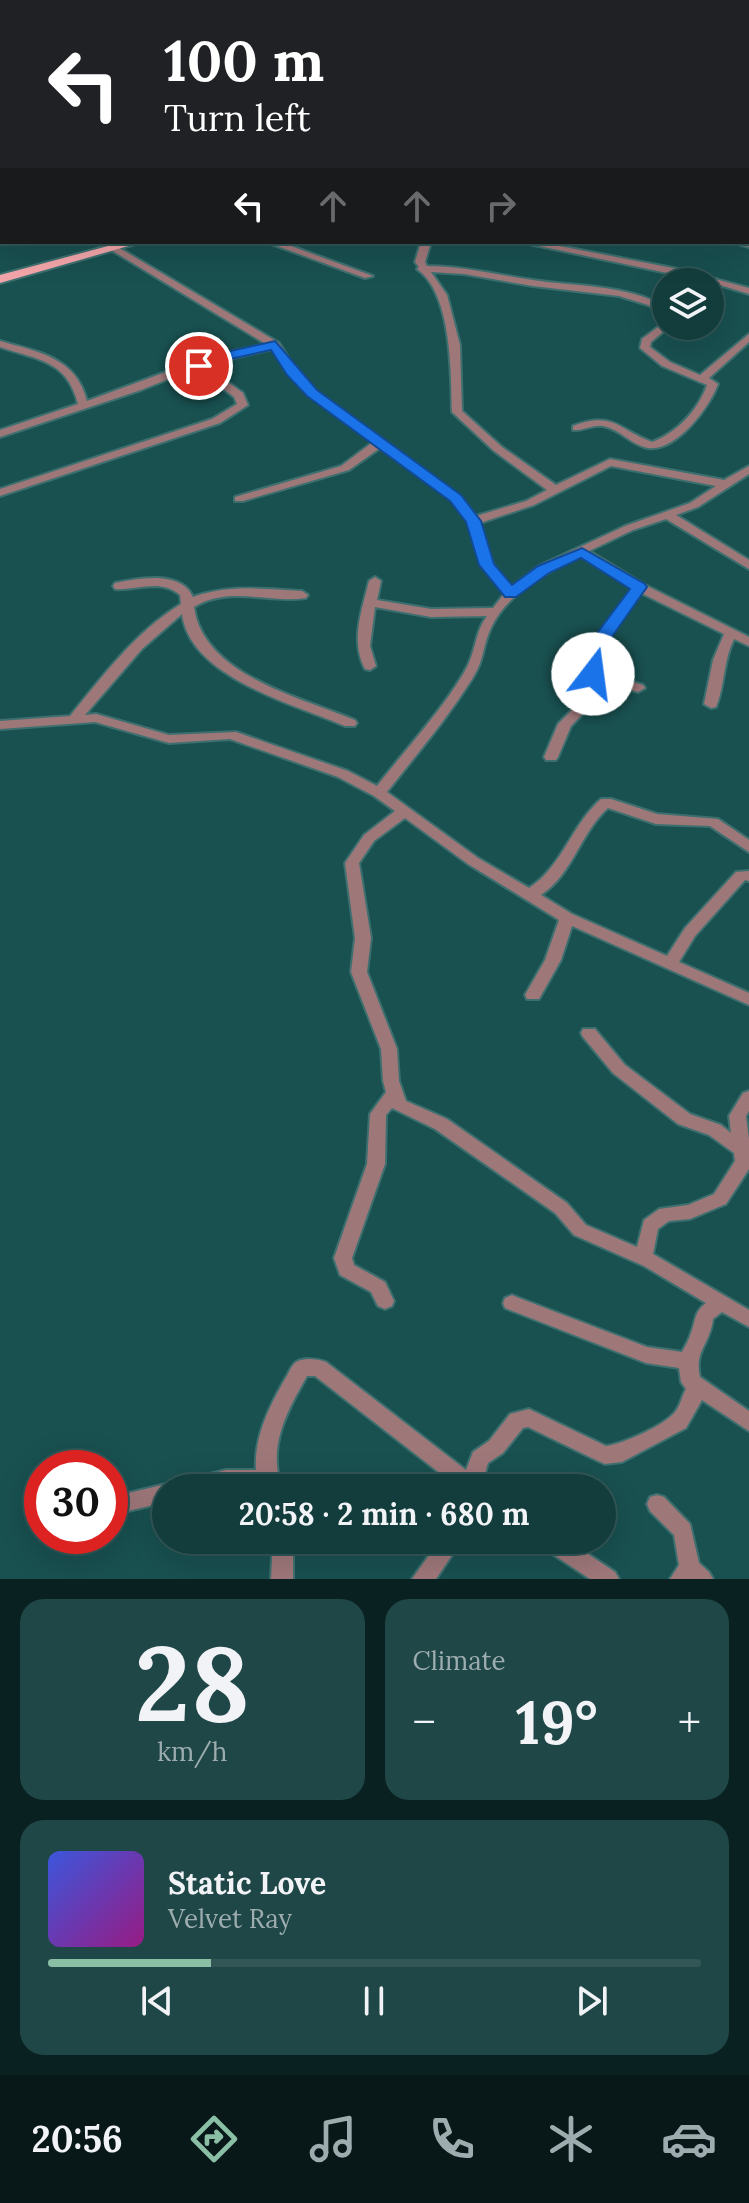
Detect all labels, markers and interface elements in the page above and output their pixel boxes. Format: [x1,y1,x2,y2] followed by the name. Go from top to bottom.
[164,25,324,96] text: 100 m
[32,32,136,136] icon: left
[164,95,311,141] text: Turn left
[227,184,271,228] icon: left
[311,184,355,228] icon: ahead
[395,184,439,228] icon: ahead
[479,184,523,228] icon: right
[652,268,724,340] map controls
[652,268,724,340] button: layers
[165,332,233,400] pin
[177,344,221,388] icon: arrive
[551,632,635,716] position arrow
[24,1450,128,1554] speed limit sign: 30
[239,1495,529,1533] text: 20:58 · 2 min · 680 m
[135,1616,250,1749] text: 28
[413,1644,506,1677] text: Climate
[516,1684,598,1760] text: 19°
[413,1694,436,1750] text: −
[678,1694,701,1750] text: +
[157,1735,227,1768] text: km/h
[168,1864,326,1902] text: Static Love
[168,1902,292,1935] text: Velvet Ray
[135,1979,179,2023] icon: previous
[352,1979,396,2023] icon: pause
[570,1979,614,2023] icon: next
[186,2111,242,2167] icon: directions
[305,2111,361,2167] icon: music
[424,2111,480,2167] icon: phone
[543,2111,599,2167] icon: climate
[661,2111,717,2167] icon: car
[31,2116,123,2162] text: 20:56

